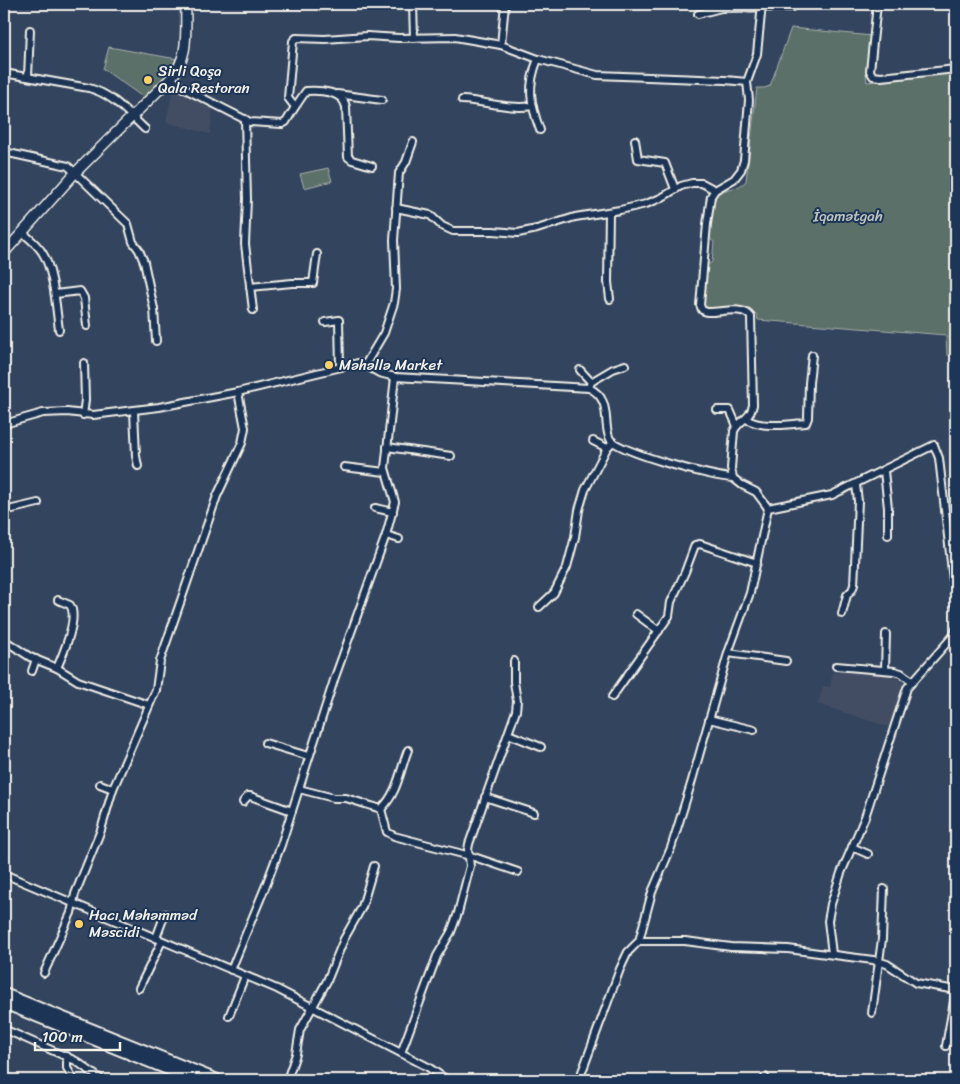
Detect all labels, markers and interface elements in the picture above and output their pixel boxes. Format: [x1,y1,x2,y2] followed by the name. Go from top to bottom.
[158,58,250,101] place label: Sirli Qoşa Qala Restoran
[142,74,154,86] marker: Sirli Qoşa Qala Restoran
[812,203,883,229] park label: İqamətgah
[339,352,443,378] place label: Məhəllə Market
[323,359,335,371] marker: Məhəllə Market
[89,902,198,945] place label: Hacı Məhəmməd Məscidi
[73,918,85,930] marker: Hacı Məhəmməd Məscidi
[35,1019,120,1051] scale bar
[42,1024,83,1050] text: 100 m

